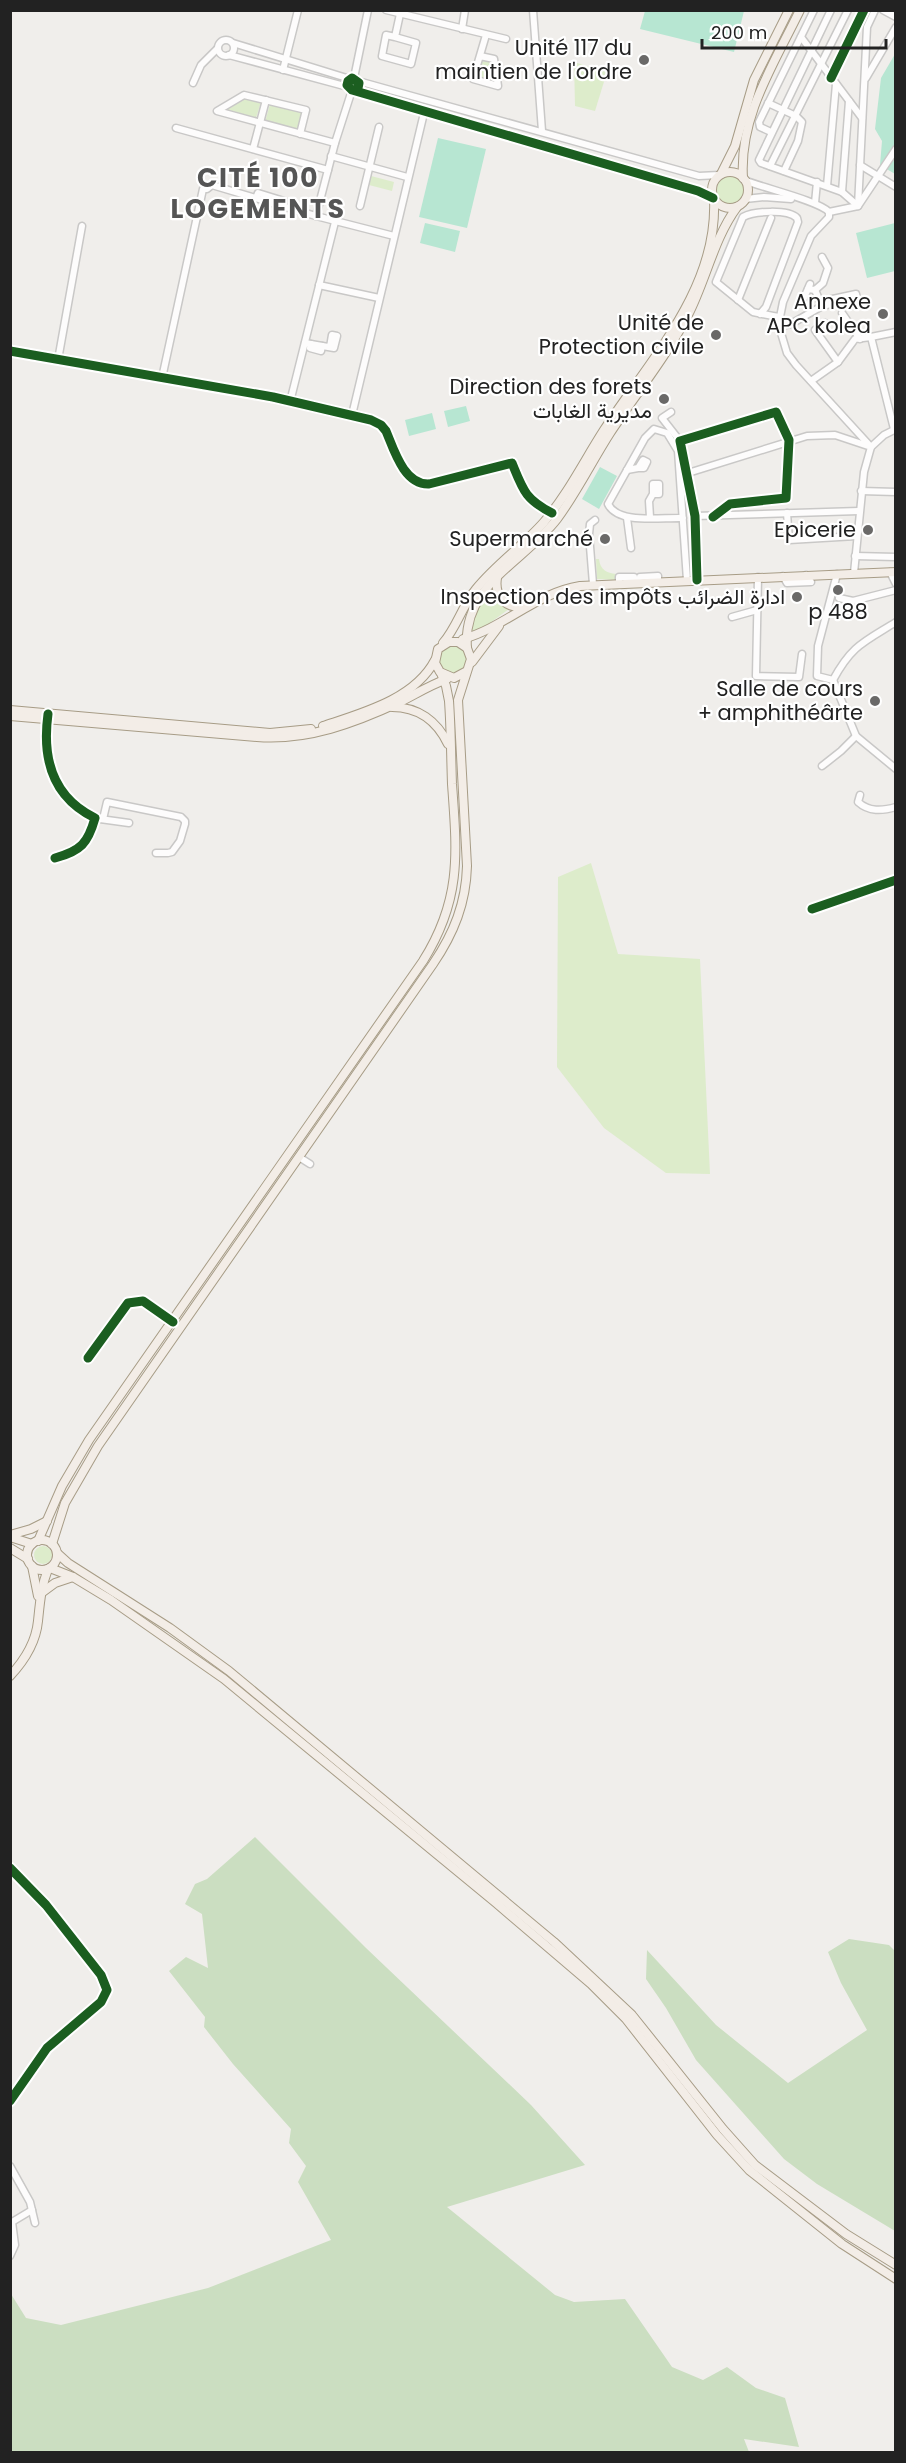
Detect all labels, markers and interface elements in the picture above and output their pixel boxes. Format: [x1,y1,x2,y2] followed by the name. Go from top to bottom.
[702,12,886,50] scale bar
[711,20,767,45] text: 200 m
[435,33,632,86] place label: Unité 117 du maintien de l'ordre
[637,53,651,67] marker: Unité 117 du maintien de l'ordre
[170,159,346,227] district label: CITÉ 100 LOGEMENTS
[766,287,871,340] place label: Annexe APC kolea
[876,307,890,321] marker: Annexe APC kolea
[539,308,704,361] place label: Unité de Protection civile
[709,328,723,342] marker: Unité de Protection civile
[449,372,652,425] place label: Direction des forets مديرية الغابات
[657,392,671,406] marker: Direction des forets مديرية الغابات
[774,515,856,544] place label: Epicerie
[861,523,875,537] marker: Epicerie
[449,524,593,553] place label: Supermarché
[598,532,612,546] marker: Supermarché
[441,582,785,611] place label: Inspection des impôts ادارة الضرائب
[831,583,845,597] marker: p 488
[790,590,804,604] marker: Inspection des impôts ادارة الضرائب
[808,597,868,626] place label: p 488
[698,674,863,727] place label: Salle de cours + amphithéârte
[868,694,882,708] marker: Salle de cours + amphithéârte

